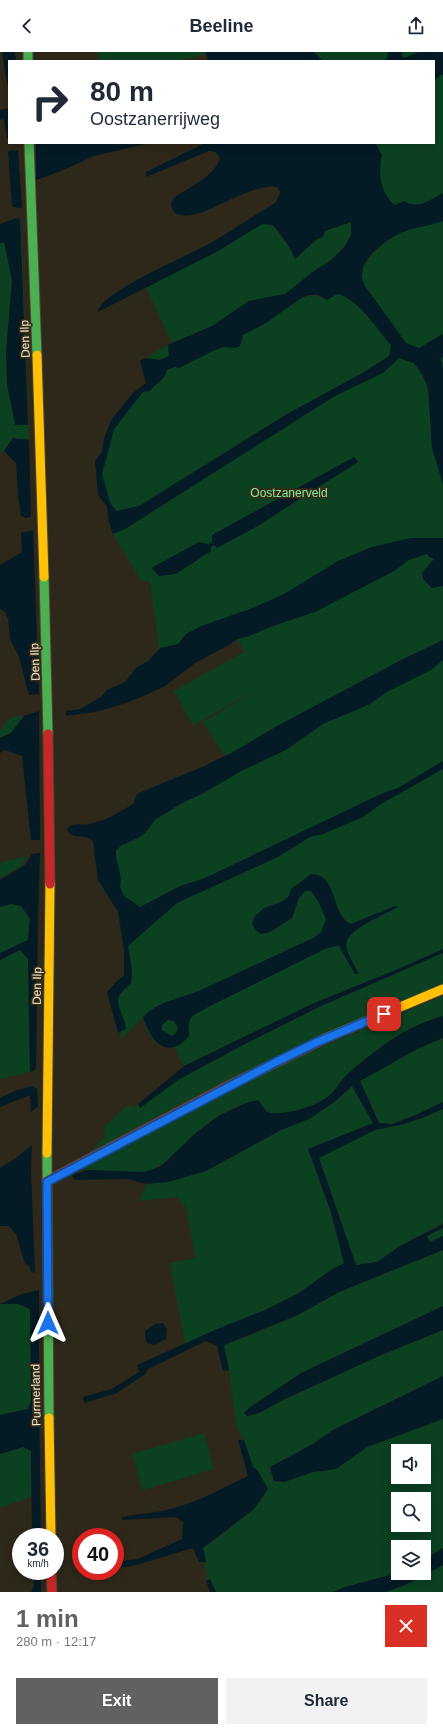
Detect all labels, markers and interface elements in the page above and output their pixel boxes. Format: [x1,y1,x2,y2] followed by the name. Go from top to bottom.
[16,15,38,37] icon: back
[405,15,427,37] icon: share
[189,16,254,36] text: Beeline
[24,76,76,128] icon: right
[90,76,154,107] text: 80 m
[90,109,220,129] text: Oostzanerrijweg
[17,319,33,358] street label: Den Ilp
[250,486,328,500] park label: Oostzanerveld
[27,642,43,681] street label: Den Ilp
[30,967,44,1005] street label: Den Ilp
[367,997,401,1031] pin
[373,1003,395,1025] icon: arrive
[27,1302,69,1344] position arrow
[28,1364,44,1426] street label: Purmerland
[391,1444,431,1580] map controls
[391,1444,431,1484] button: sound
[391,1492,431,1532] button: search
[72,1528,124,1580] speed limit sign: 40
[27,1538,49,1560] text: 36
[391,1540,431,1580] button: layers
[27,1558,49,1569] text: km/h
[16,1605,79,1632] text: 1 min
[385,1605,427,1647] button: close
[16,1634,96,1649] text: 280 m · 12:17
[16,1678,218,1724] button: Exit
[226,1678,427,1724] button: Share

